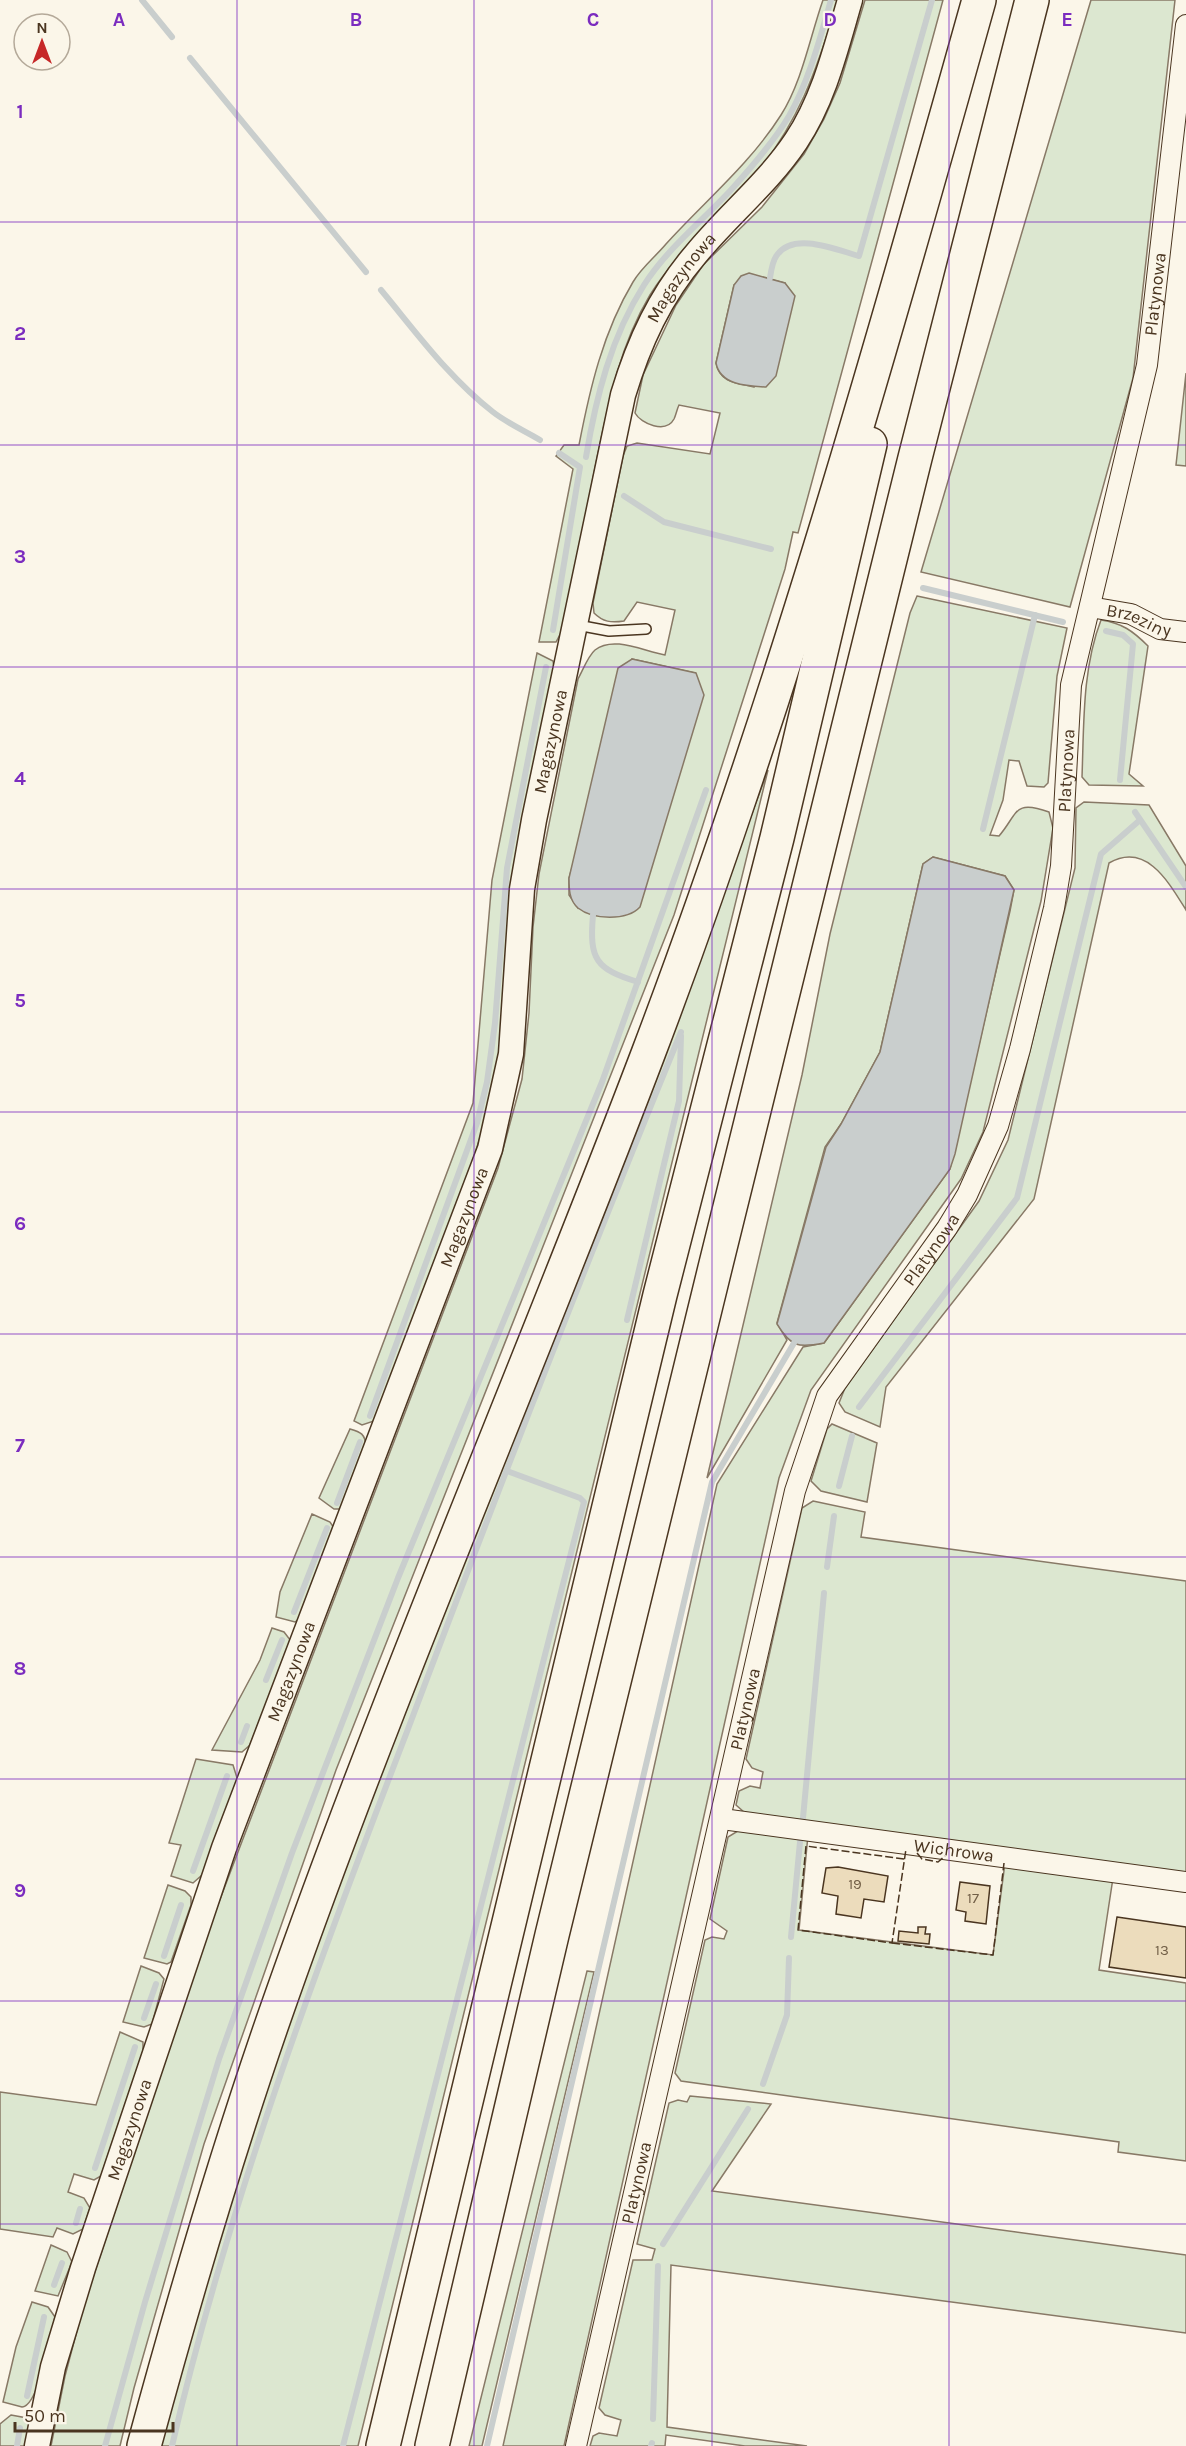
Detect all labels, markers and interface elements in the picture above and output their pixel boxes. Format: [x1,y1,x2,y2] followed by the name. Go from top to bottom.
[113,8,126,31] text: A
[350,8,362,31] text: B
[587,8,599,31] text: C
[823,8,837,31] text: D
[1061,8,1073,31] text: E
[12,12,72,72] north arrow
[36,18,48,37] text: N
[16,100,24,123] text: 1
[642,228,721,326] street label: Magazynowa
[1139,251,1171,337] street label: Platynowa
[14,322,26,345] text: 2
[14,545,26,568] text: 3
[1105,599,1173,641] street label: Brzeziny
[529,687,572,795] street label: Magazynowa
[1053,728,1080,813] street label: Platynowa
[14,767,26,790] text: 4
[14,989,26,1012] text: 5
[435,1164,493,1271] street label: Magazynowa
[898,1209,964,1290] street label: Platynowa
[14,1212,26,1235] text: 6
[15,1434,25,1457] text: 7
[262,1618,320,1725] street label: Magazynowa
[14,1657,26,1680] text: 8
[725,1666,765,1752] street label: Platynowa
[912,1834,995,1867] street label: Wichrowa
[848,1875,862,1893] house number: 19
[14,1879,26,1902] text: 9
[967,1889,979,1907] house number: 17
[1155,1941,1169,1959] house number: 13
[102,2076,157,2183] street label: Magazynowa
[616,2140,656,2226] street label: Platynowa
[15,2395,172,2433] scale bar
[24,2405,66,2427] text: 50 m

